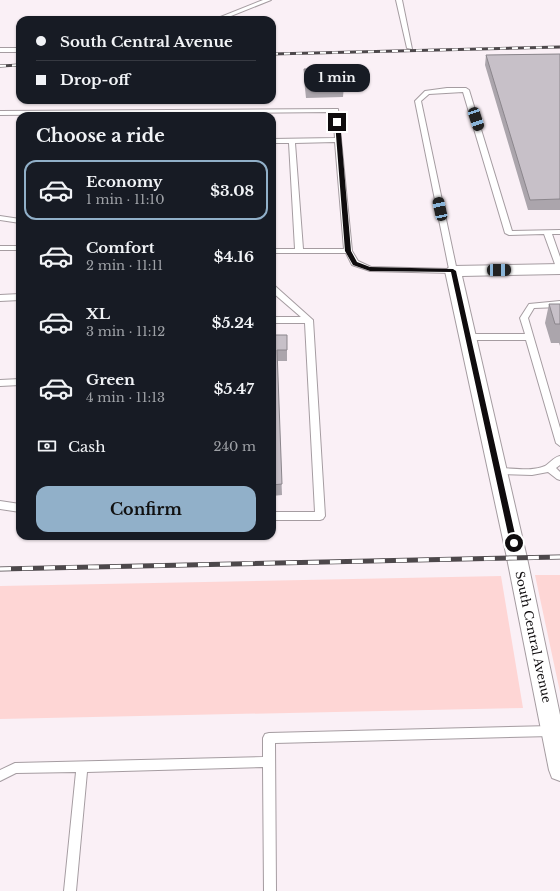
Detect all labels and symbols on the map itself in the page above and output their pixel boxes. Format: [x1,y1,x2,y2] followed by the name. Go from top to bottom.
[304,64,370,92] callout: 1 min
[467,106,485,132] car
[328,113,346,131] route end
[432,196,448,222] car
[487,264,511,276] car
[505,534,523,552] route start
[512,570,555,704] street label: South Central Avenue

